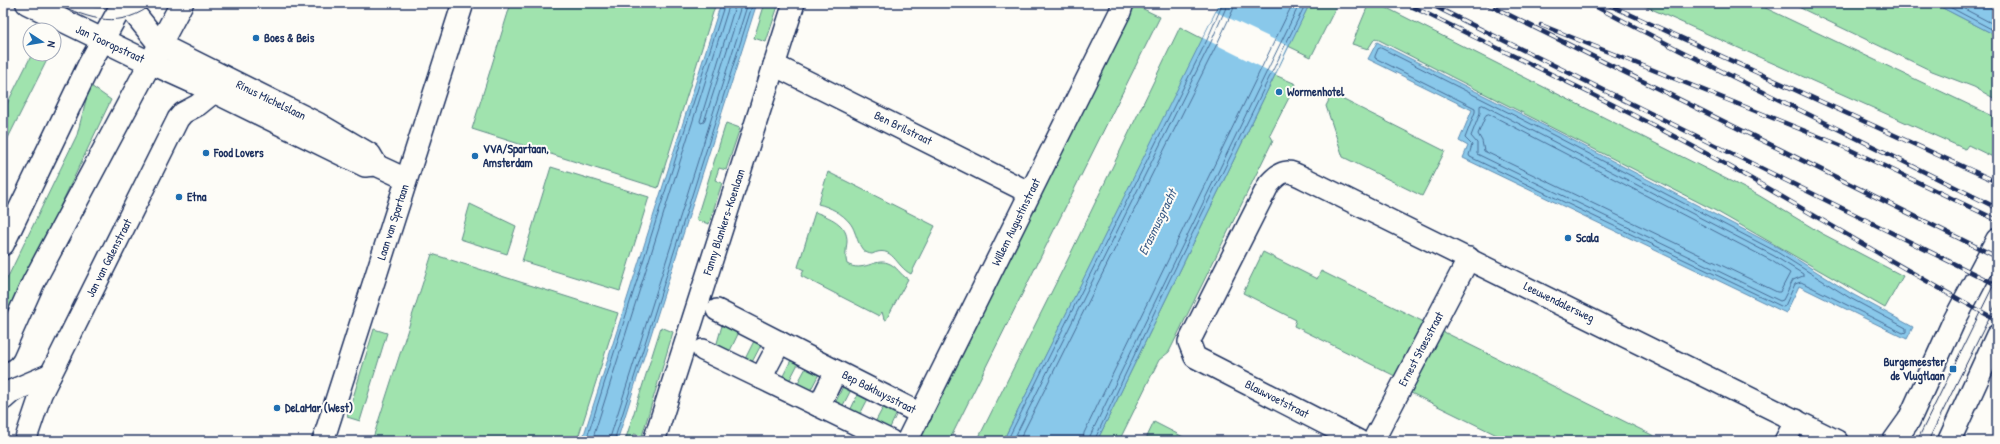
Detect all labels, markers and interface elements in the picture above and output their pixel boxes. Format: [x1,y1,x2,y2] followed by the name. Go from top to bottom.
[73,20,148,67] street label: Jan Tooropstraat
[22,22,62,62] north arrow
[264,29,315,46] place label: Boes & Beis
[251,33,261,43] marker: Boes & Beis
[44,40,59,49] text: N
[233,75,309,124] street label: Rinus Michelslaan
[1287,83,1345,100] place label: Wormenhotel
[1274,87,1284,97] marker: Wormenhotel
[871,106,936,149] street label: Ben Brilstraat
[483,140,549,171] place label: VVA/Spartaan, Amsterdam
[213,144,264,161] place label: Food Lovers
[201,148,211,158] marker: Food Lovers
[470,151,480,161] marker: VVA/Spartaan, Amsterdam
[698,167,749,278] street label: Fanny Blankers-Koenlaan
[987,174,1045,268] street label: Willem Augustinstraat
[372,182,413,262] street label: Laan van Spartaan
[1133,184,1183,258] water label: Erasmusgracht
[187,188,207,205] place label: Etna
[174,192,184,202] marker: Etna
[82,215,136,300] street label: Jan van Galenstraat
[1576,229,1599,246] place label: Scala
[1563,233,1573,243] marker: Scala
[1521,277,1597,326] street label: Leeuwendalersweg
[1394,308,1448,389] street label: Ernest Staesstraat
[1884,353,1946,385] place label: Burgemeester de Vlugtlaan
[1948,364,1958,374] marker: Burgemeester de Vlugtlaan
[839,366,920,418] street label: Bep Bakhuysstraat
[1242,375,1313,422] street label: Blauwvoetstraat
[285,399,353,416] place label: DeLaMar (West)
[272,403,282,413] marker: DeLaMar (West)

